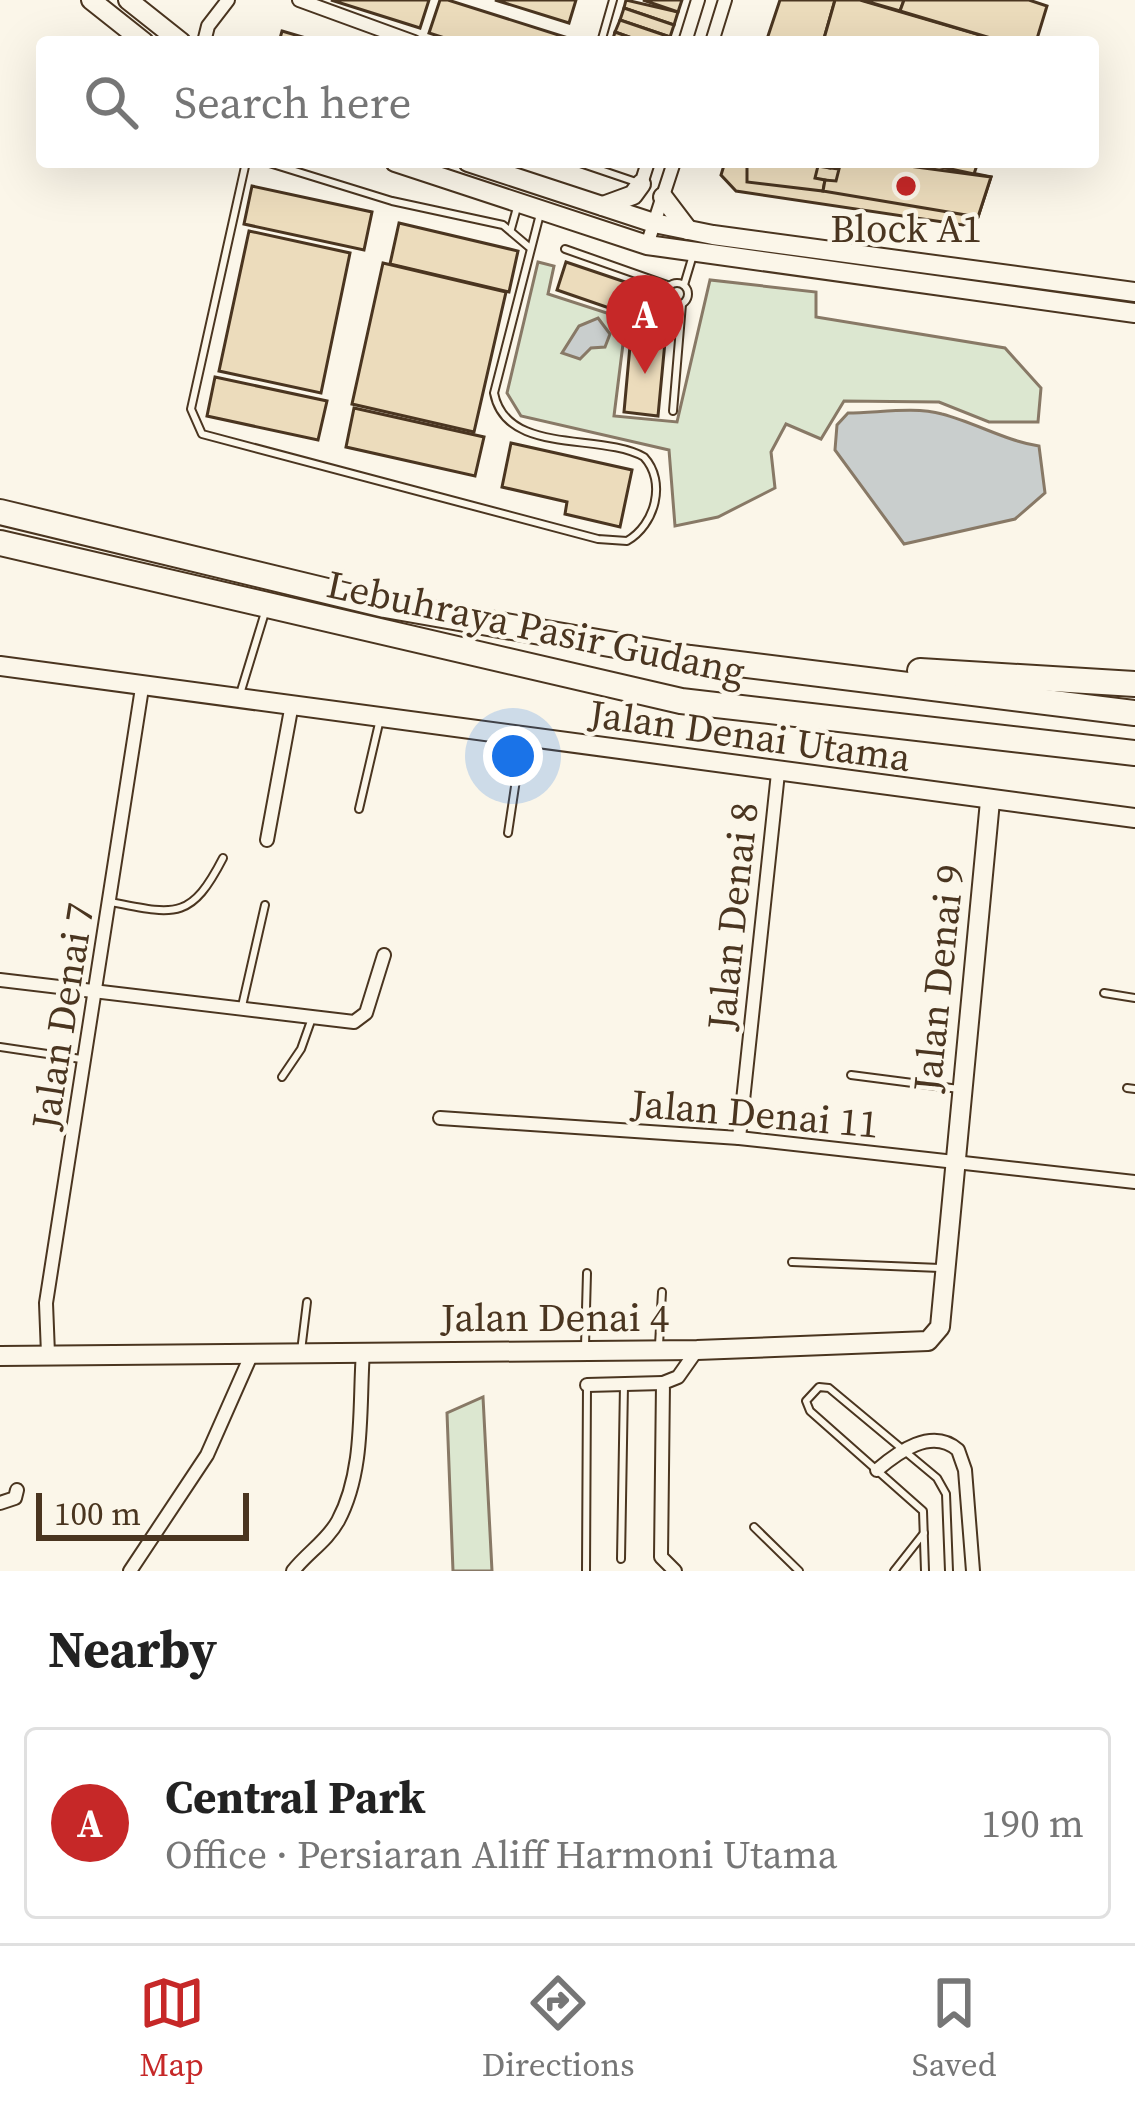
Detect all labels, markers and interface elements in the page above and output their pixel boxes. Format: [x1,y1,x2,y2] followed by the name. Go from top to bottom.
[36,36,1099,168] search box
[78,69,144,135] icon: search
[174,71,411,133] text: Search here
[893,173,919,199] marker: Block A1
[830,202,982,255] place label: Block A1
[606,275,684,374] pin: A
[322,557,750,698] street label: Lebuhraya Pasir Gudang
[585,687,914,784] street label: Jalan Denai Utama
[483,726,543,786] your location
[694,800,771,1033] street label: Jalan Denai 8
[900,862,977,1095] street label: Jalan Denai 9
[18,899,107,1134] street label: Jalan Denai 7
[628,1076,881,1151] street label: Jalan Denai 11
[440,1291,669,1344] street label: Jalan Denai 4
[36,1487,249,1540] scale bar
[54,1491,141,1536] text: 100 m
[48,1614,217,1684] text: Nearby
[165,1766,425,1828] text: Central Park
[77,1797,103,1850] text: A
[981,1797,1084,1850] text: 190 m
[165,1828,837,1881] text: Office · Persiaran Aliff Harmoni Utama
[139,1970,205,2087] tab: Map
[482,1970,635,2087] tab: Directions
[912,1970,996,2087] tab: Saved

